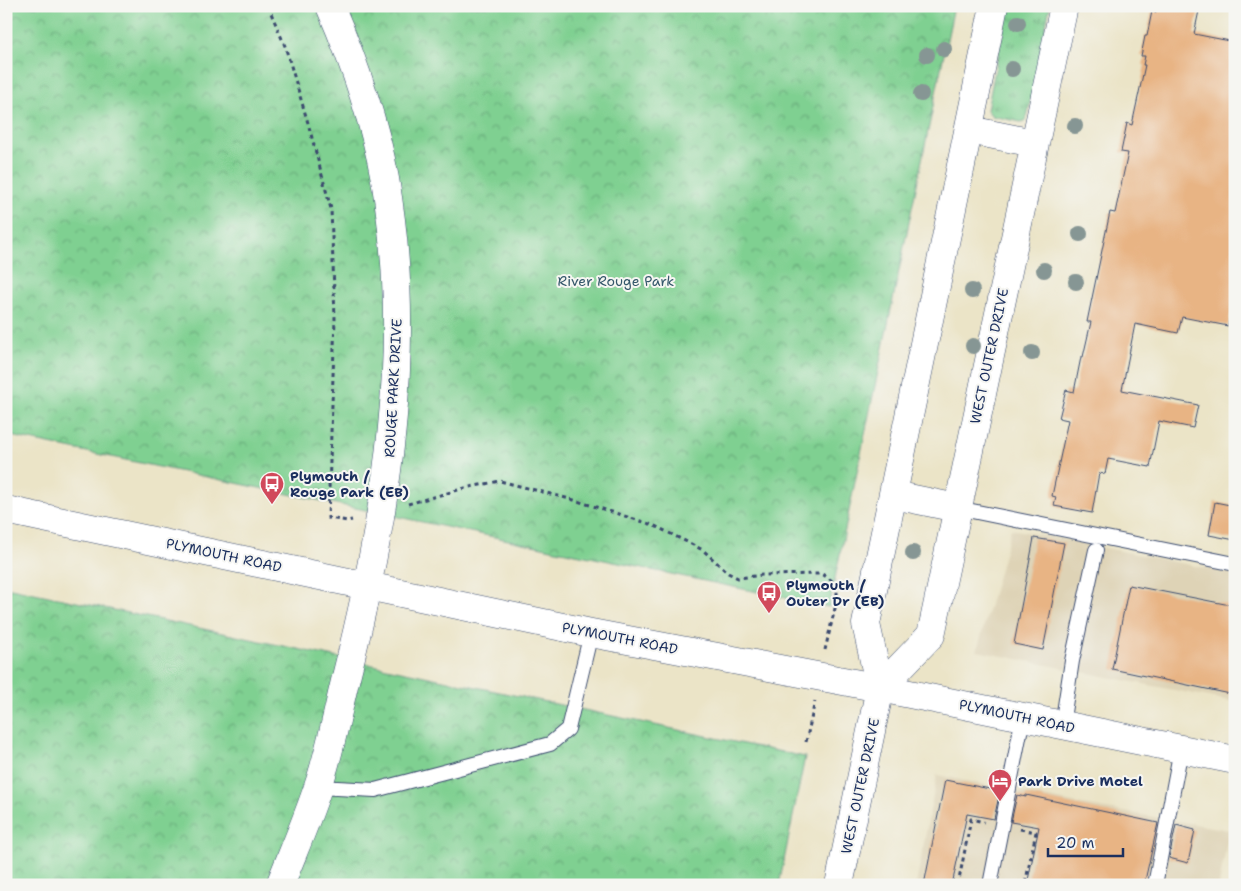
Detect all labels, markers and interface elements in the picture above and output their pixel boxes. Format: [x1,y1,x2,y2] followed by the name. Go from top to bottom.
[558,272,674,290] park label: River Rouge Park
[966,286,1012,426] street label: WEST OUTER DRIVE
[380,318,406,458] street label: ROUGE PARK DRIVE
[290,467,409,501] place label: Plymouth / Rouge Park (EB)
[259,471,285,505] bus stop icon: Plymouth / Rouge Park (EB)
[164,534,284,576] street label: PLYMOUTH ROAD
[786,576,884,610] place label: Plymouth / Outer Dr (EB)
[756,580,782,614] bus stop icon: Plymouth / Outer Dr (EB)
[560,618,680,658] street label: PLYMOUTH ROAD
[957,695,1077,737] street label: PLYMOUTH ROAD
[837,716,883,856] street label: WEST OUTER DRIVE
[987,768,1013,802] hotel icon: Park Drive Motel
[1018,772,1143,790] place label: Park Drive Motel
[1048,826,1124,858] scale bar
[1056,833,1095,853] text: 20 m

